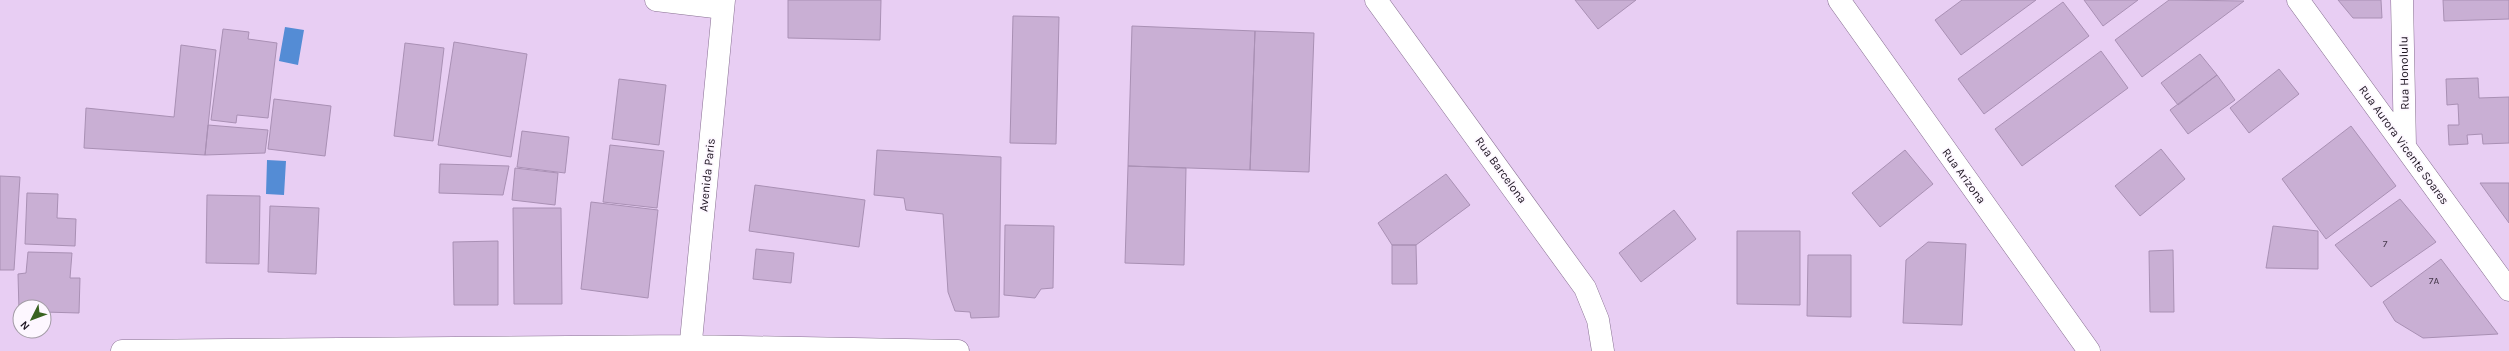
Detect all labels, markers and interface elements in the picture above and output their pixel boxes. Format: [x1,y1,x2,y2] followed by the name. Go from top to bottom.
[2396,36,2412,110] street label: Rua Honolulu
[2356,83,2452,207] street label: Rua Aurora Vicente Soares
[1472,134,1530,206] street label: Rua Barcelona
[696,138,718,212] street label: Avenida Paris
[1939,146,1989,206] street label: Rua Arizona
[2383,238,2388,250] house number: 7
[2429,275,2439,287] house number: 7A
[12,299,52,339] north arrow
[17,318,32,333] text: N

